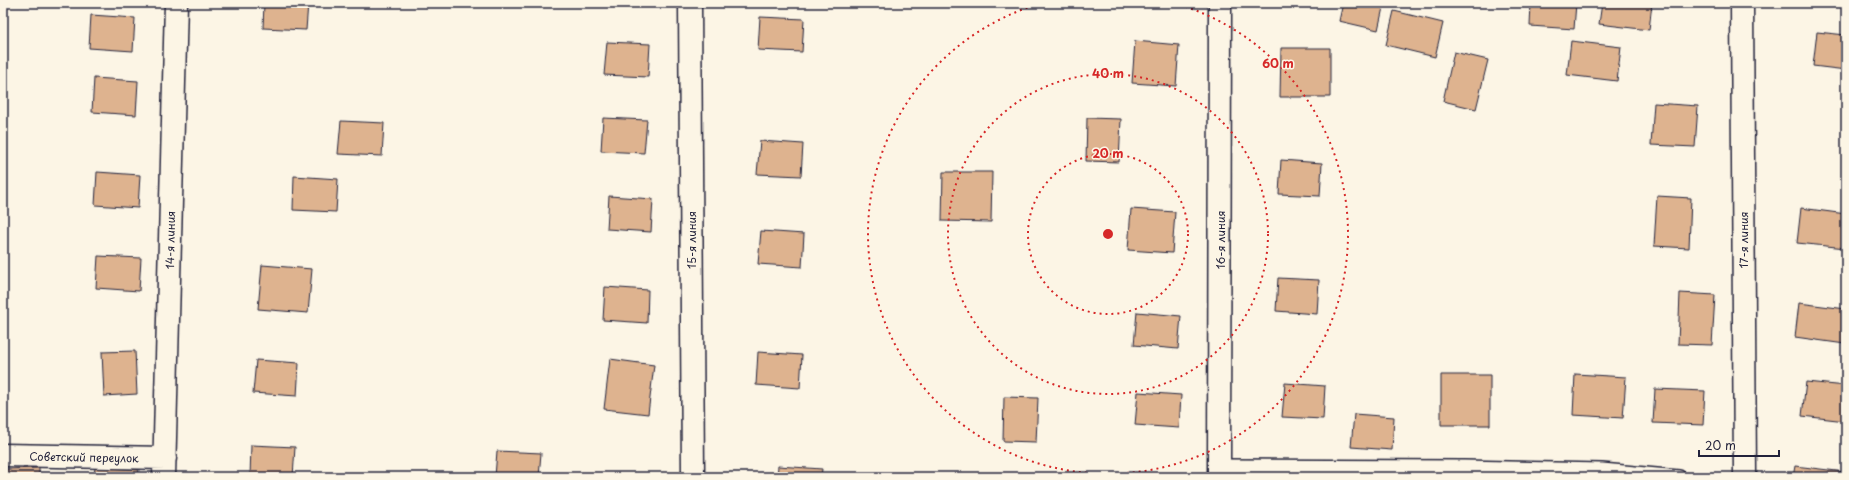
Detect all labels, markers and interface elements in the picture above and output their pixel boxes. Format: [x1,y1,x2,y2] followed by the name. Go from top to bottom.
[1262,54,1294,72] text: 60 m
[1092,64,1124,82] text: 40 m
[1092,144,1124,162] text: 20 m
[161,211,179,269] street label: 14-я линия
[683,211,700,269] street label: 15-я линия
[1212,211,1229,269] street label: 16-я линия
[1735,212,1752,268] street label: 17-я линия
[1101,227,1115,241] centre of rings
[1699,432,1779,458] scale bar
[1705,436,1736,454] text: 20 m
[29,448,139,466] street label: Советский переулок

